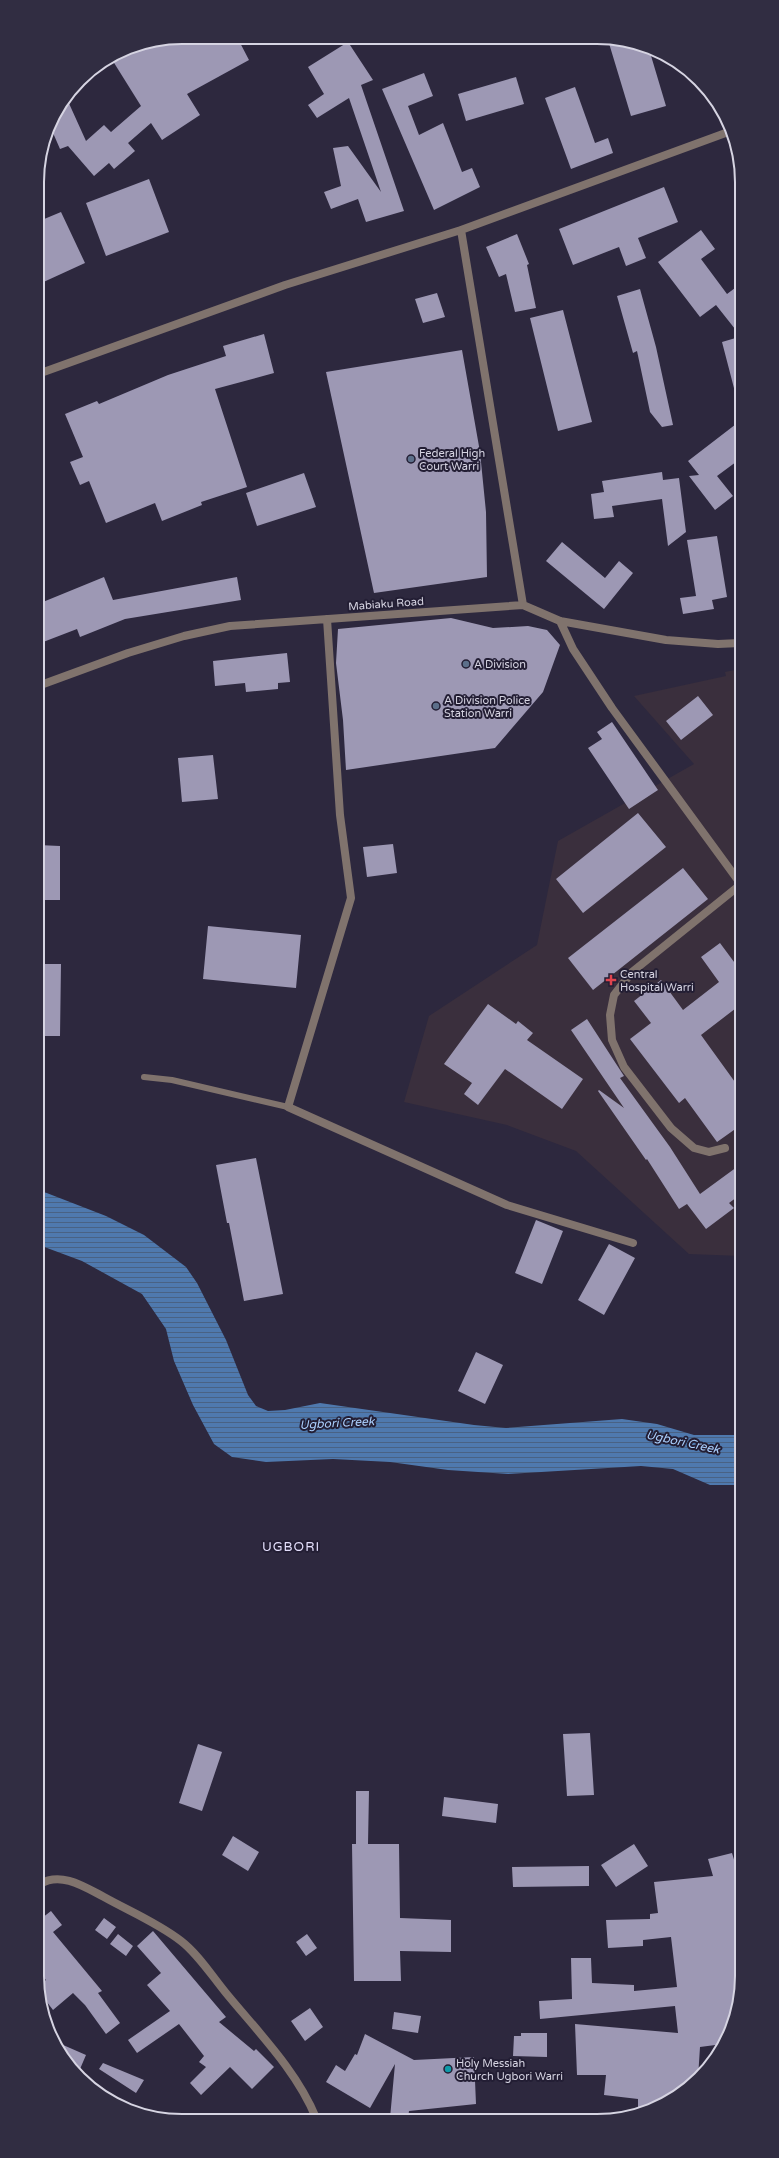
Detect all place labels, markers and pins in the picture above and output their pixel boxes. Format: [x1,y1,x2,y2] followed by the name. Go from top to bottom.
[419,447,485,473] place label: Federal High Court Warri
[406,454,416,464] marker: Federal High Court Warri
[474,658,526,671] place label: A Division
[461,659,471,669] marker: A Division
[444,694,530,720] place label: A Division Police Station Warri
[431,701,441,711] marker: A Division Police Station Warri
[620,968,694,994] place label: Central Hospital Warri
[605,974,617,986] marker: Central Hospital Warri
[456,2057,563,2083] place label: Holy Messiah Church Ugbori Warri
[443,2064,453,2074] marker: Holy Messiah Church Ugbori Warri

